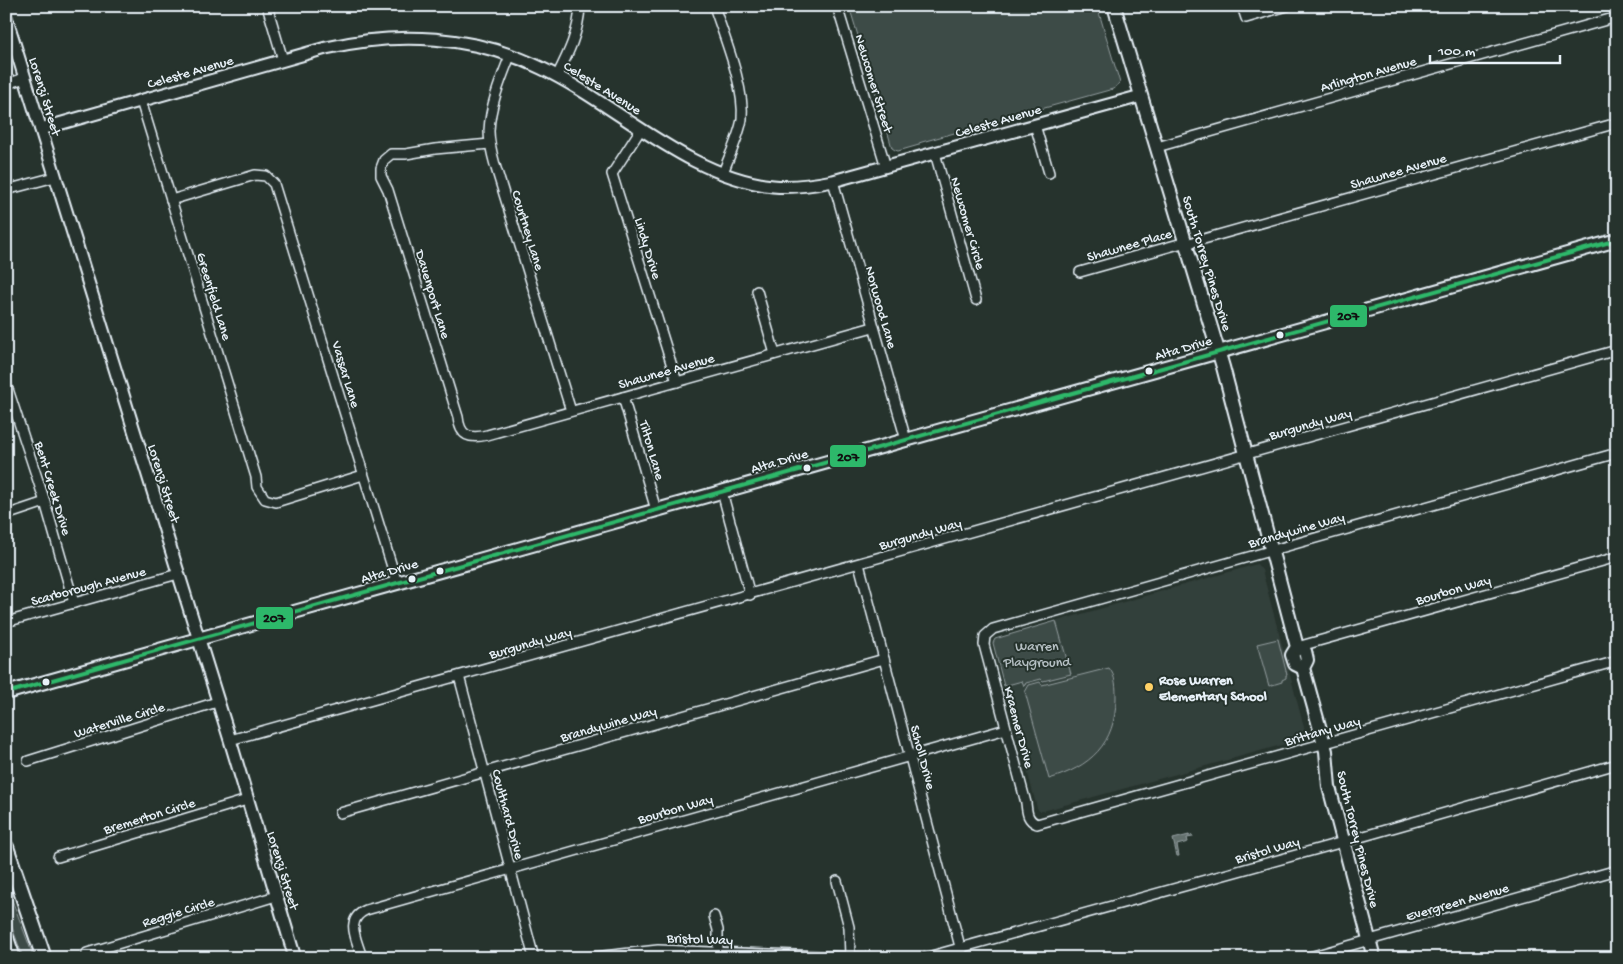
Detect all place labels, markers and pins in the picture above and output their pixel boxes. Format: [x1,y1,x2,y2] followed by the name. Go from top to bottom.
[1275,330,1285,340] unlabelled marker
[1144,366,1154,376] unlabelled marker
[802,463,812,473] unlabelled marker
[435,566,445,576] unlabelled marker
[407,574,417,584] unlabelled marker
[1158,673,1267,706] place label: Rose Warren Elementary School
[41,677,51,687] unlabelled marker
[1143,681,1155,693] marker: Rose Warren Elementary School

